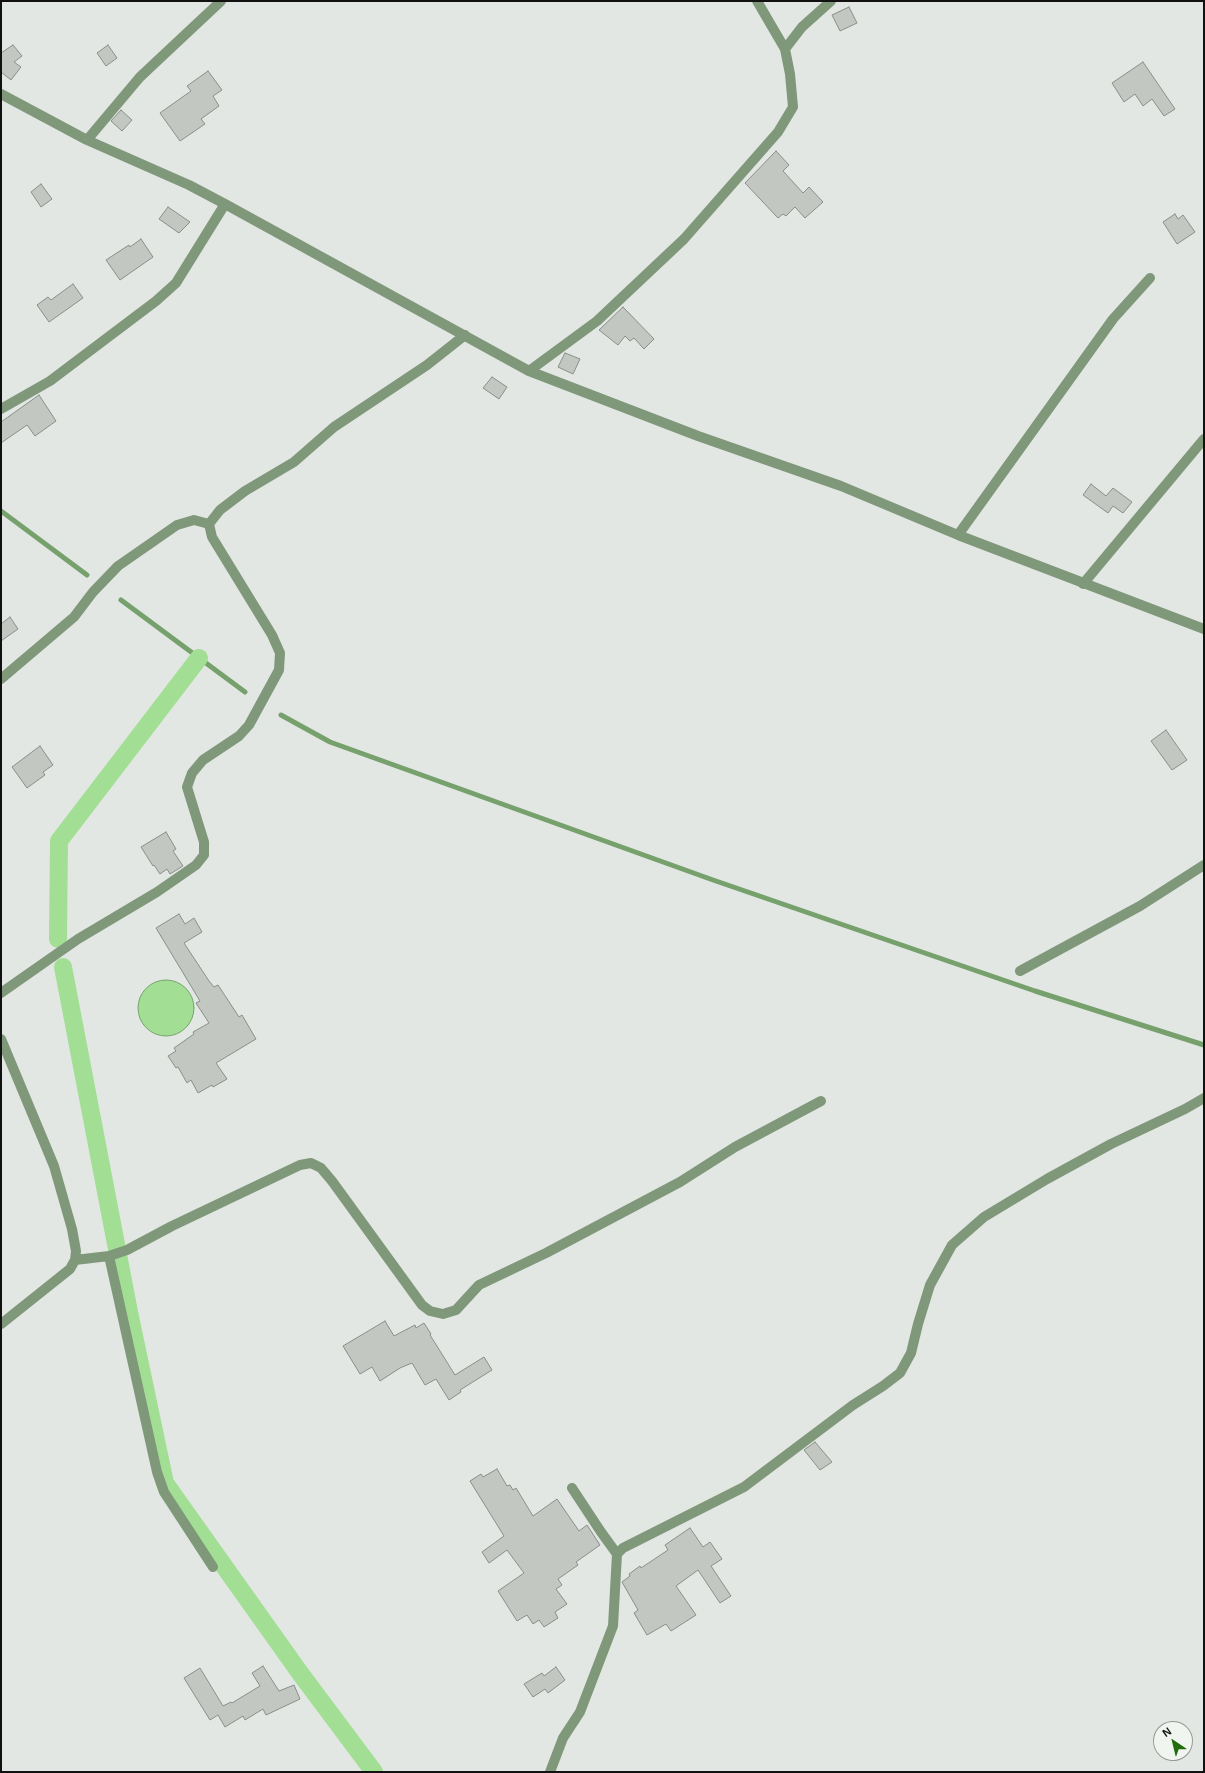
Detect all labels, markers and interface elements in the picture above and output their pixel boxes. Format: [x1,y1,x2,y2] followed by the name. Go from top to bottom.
[1153,1721,1193,1761] north arrow
[1160,1725,1173,1739] text: N

